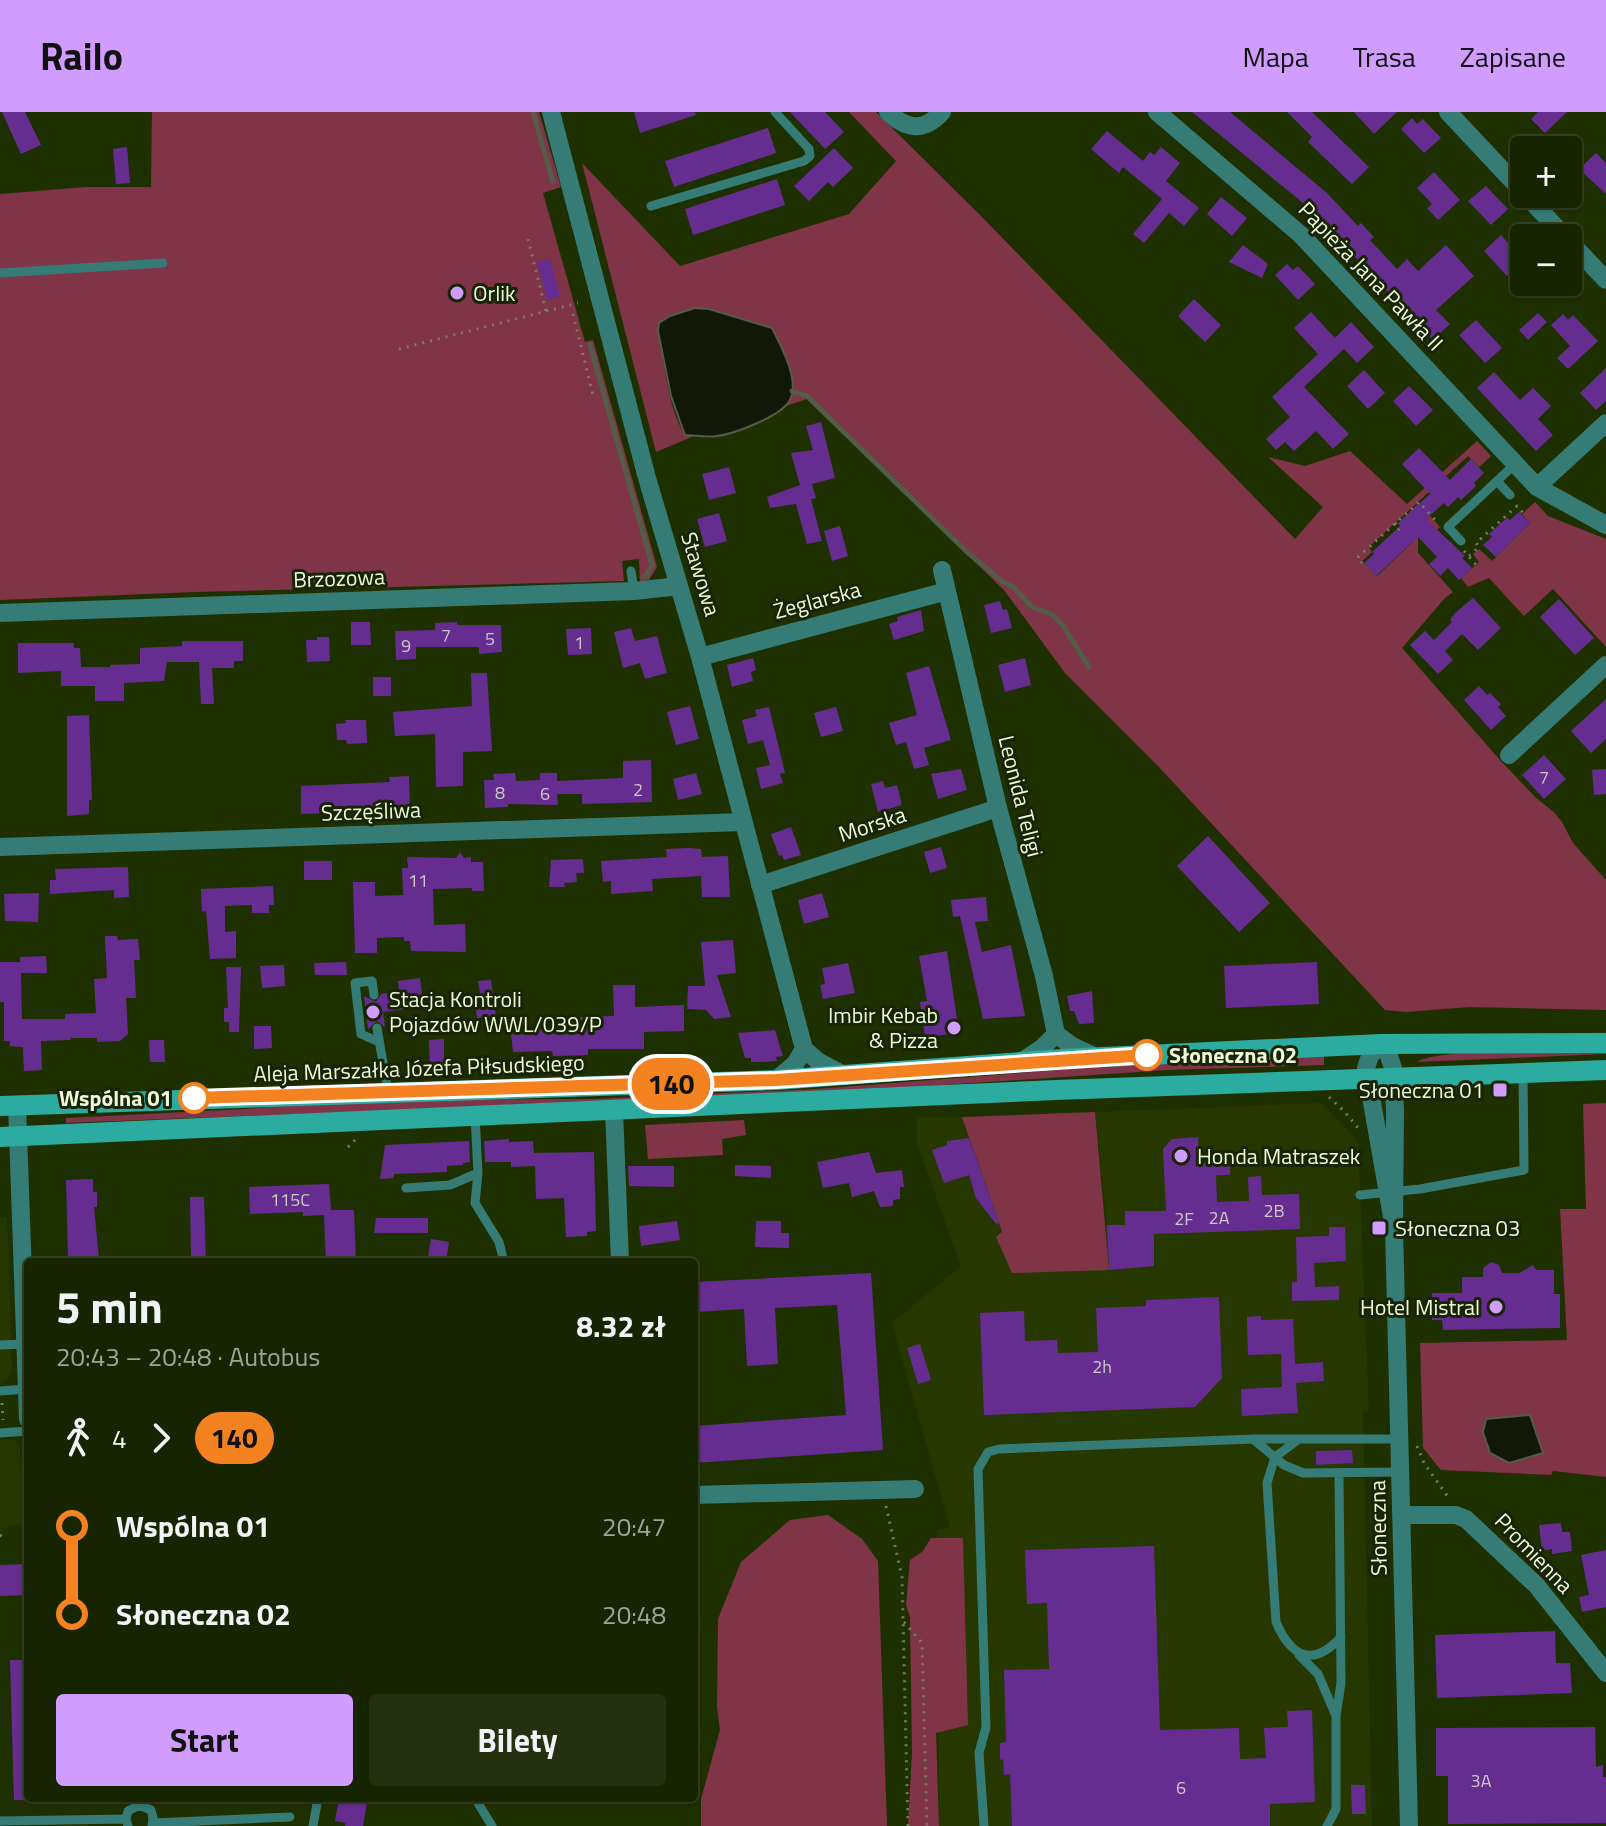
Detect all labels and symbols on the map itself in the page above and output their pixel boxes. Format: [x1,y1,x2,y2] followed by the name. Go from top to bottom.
[1290,193,1452,359] street label: Papieża Jana Pawła II
[473,276,516,310] place label: Orlik
[448,284,466,302] marker: Orlik
[672,528,730,620] street label: Stawowa
[293,559,385,597] street label: Brzozowa
[769,572,865,628] street label: Żeglarska
[441,622,451,649] house number: 7
[485,625,495,652] house number: 5
[574,629,584,656] house number: 1
[401,632,411,659] house number: 9
[990,732,1052,860] street label: Leonida Teligi
[1539,764,1549,791] house number: 7
[633,776,643,803] house number: 2
[495,779,505,806] house number: 8
[540,780,550,807] house number: 6
[320,792,422,830] street label: Szczęśliwa
[834,797,910,851] street label: Morska
[408,867,428,894] house number: 11
[389,982,602,1041] place label: Stacja Kontroli Pojazdów WWL/039/P
[828,998,938,1057] place label: Imbir Kebab & Pizza
[364,1003,382,1021] marker: Stacja Kontroli Pojazdów WWL/039/P
[945,1019,963,1037] marker: Imbir Kebab & Pizza
[1169,1038,1297,1072] place label: Słoneczna 02
[1132,1040,1162,1070] marker: Słoneczna 02
[253,1045,585,1091] street label: Aleja Marszałka Józefa Piłsudskiego
[625,1058,717,1110] line badge: 140
[1359,1073,1484,1107] place label: Słoneczna 01
[59,1081,172,1115] place label: Wspólna 01
[1491,1081,1509,1099] marker: Słoneczna 01
[179,1083,209,1113] marker: Wspólna 01
[1197,1139,1361,1173] place label: Honda Matraszek
[1172,1147,1190,1165] marker: Honda Matraszek
[270,1186,310,1213] house number: 115C
[1263,1197,1285,1224] house number: 2B
[1209,1204,1230,1231] house number: 2A
[1174,1205,1194,1232] house number: 2F
[1395,1211,1520,1245] place label: Słoneczna 03
[1370,1219,1388,1237] marker: Słoneczna 03
[1360,1290,1480,1324] place label: Hotel Mistral
[1487,1298,1505,1316] marker: Hotel Mistral
[1092,1353,1112,1380] house number: 2h
[1360,1480,1396,1576] street label: Słoneczna
[1487,1505,1581,1601] street label: Promienna
[1471,1767,1492,1794] house number: 3A
[1176,1774,1186,1801] house number: 6

